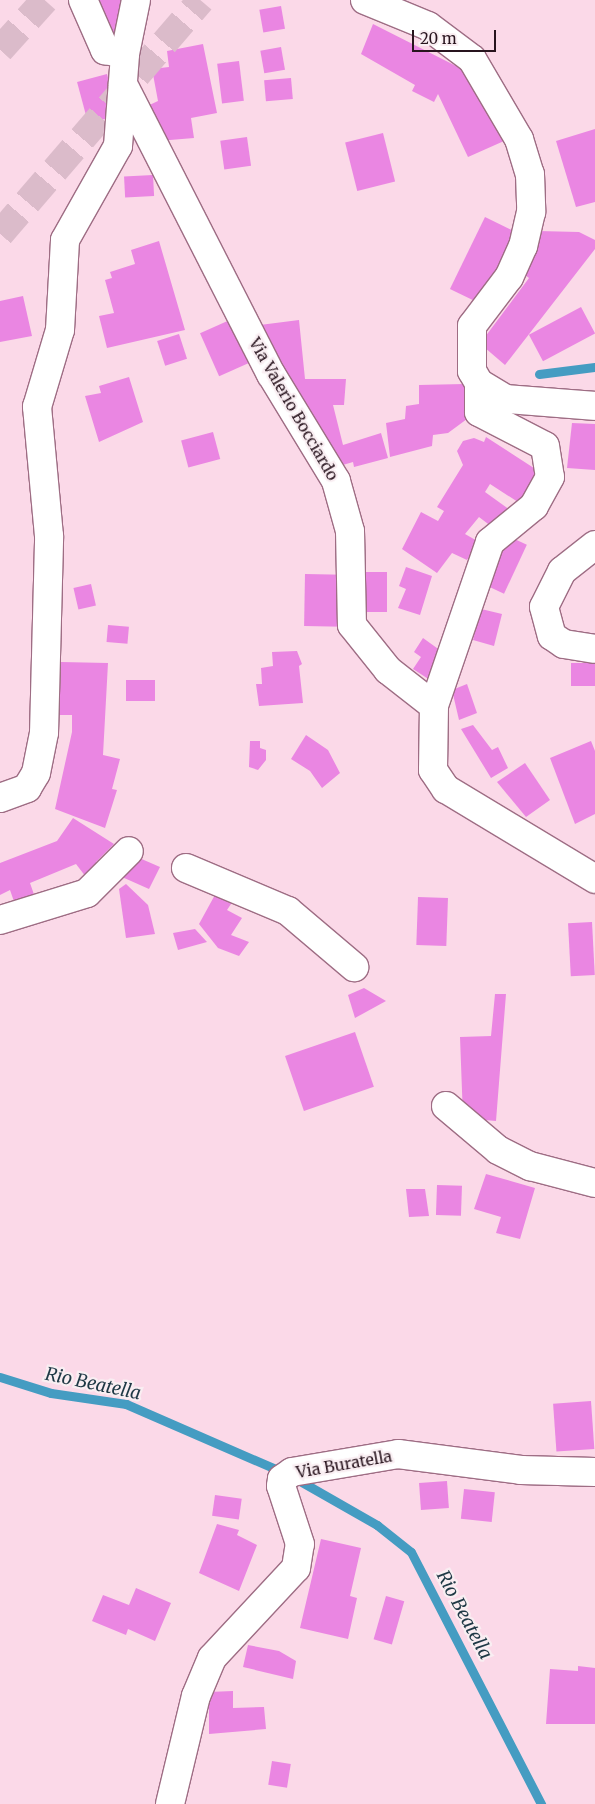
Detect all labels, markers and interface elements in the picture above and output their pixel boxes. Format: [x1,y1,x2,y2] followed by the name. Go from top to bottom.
[415,20,499,52] scale bar
[420,29,457,48] text: 20 m
[245,334,343,484] street label: Via Valerio Bocciardo
[43,1363,143,1405] water label: Rio Beatella
[295,1446,393,1482] street label: Via Buratella
[432,1567,496,1663] water label: Rio Beatella

